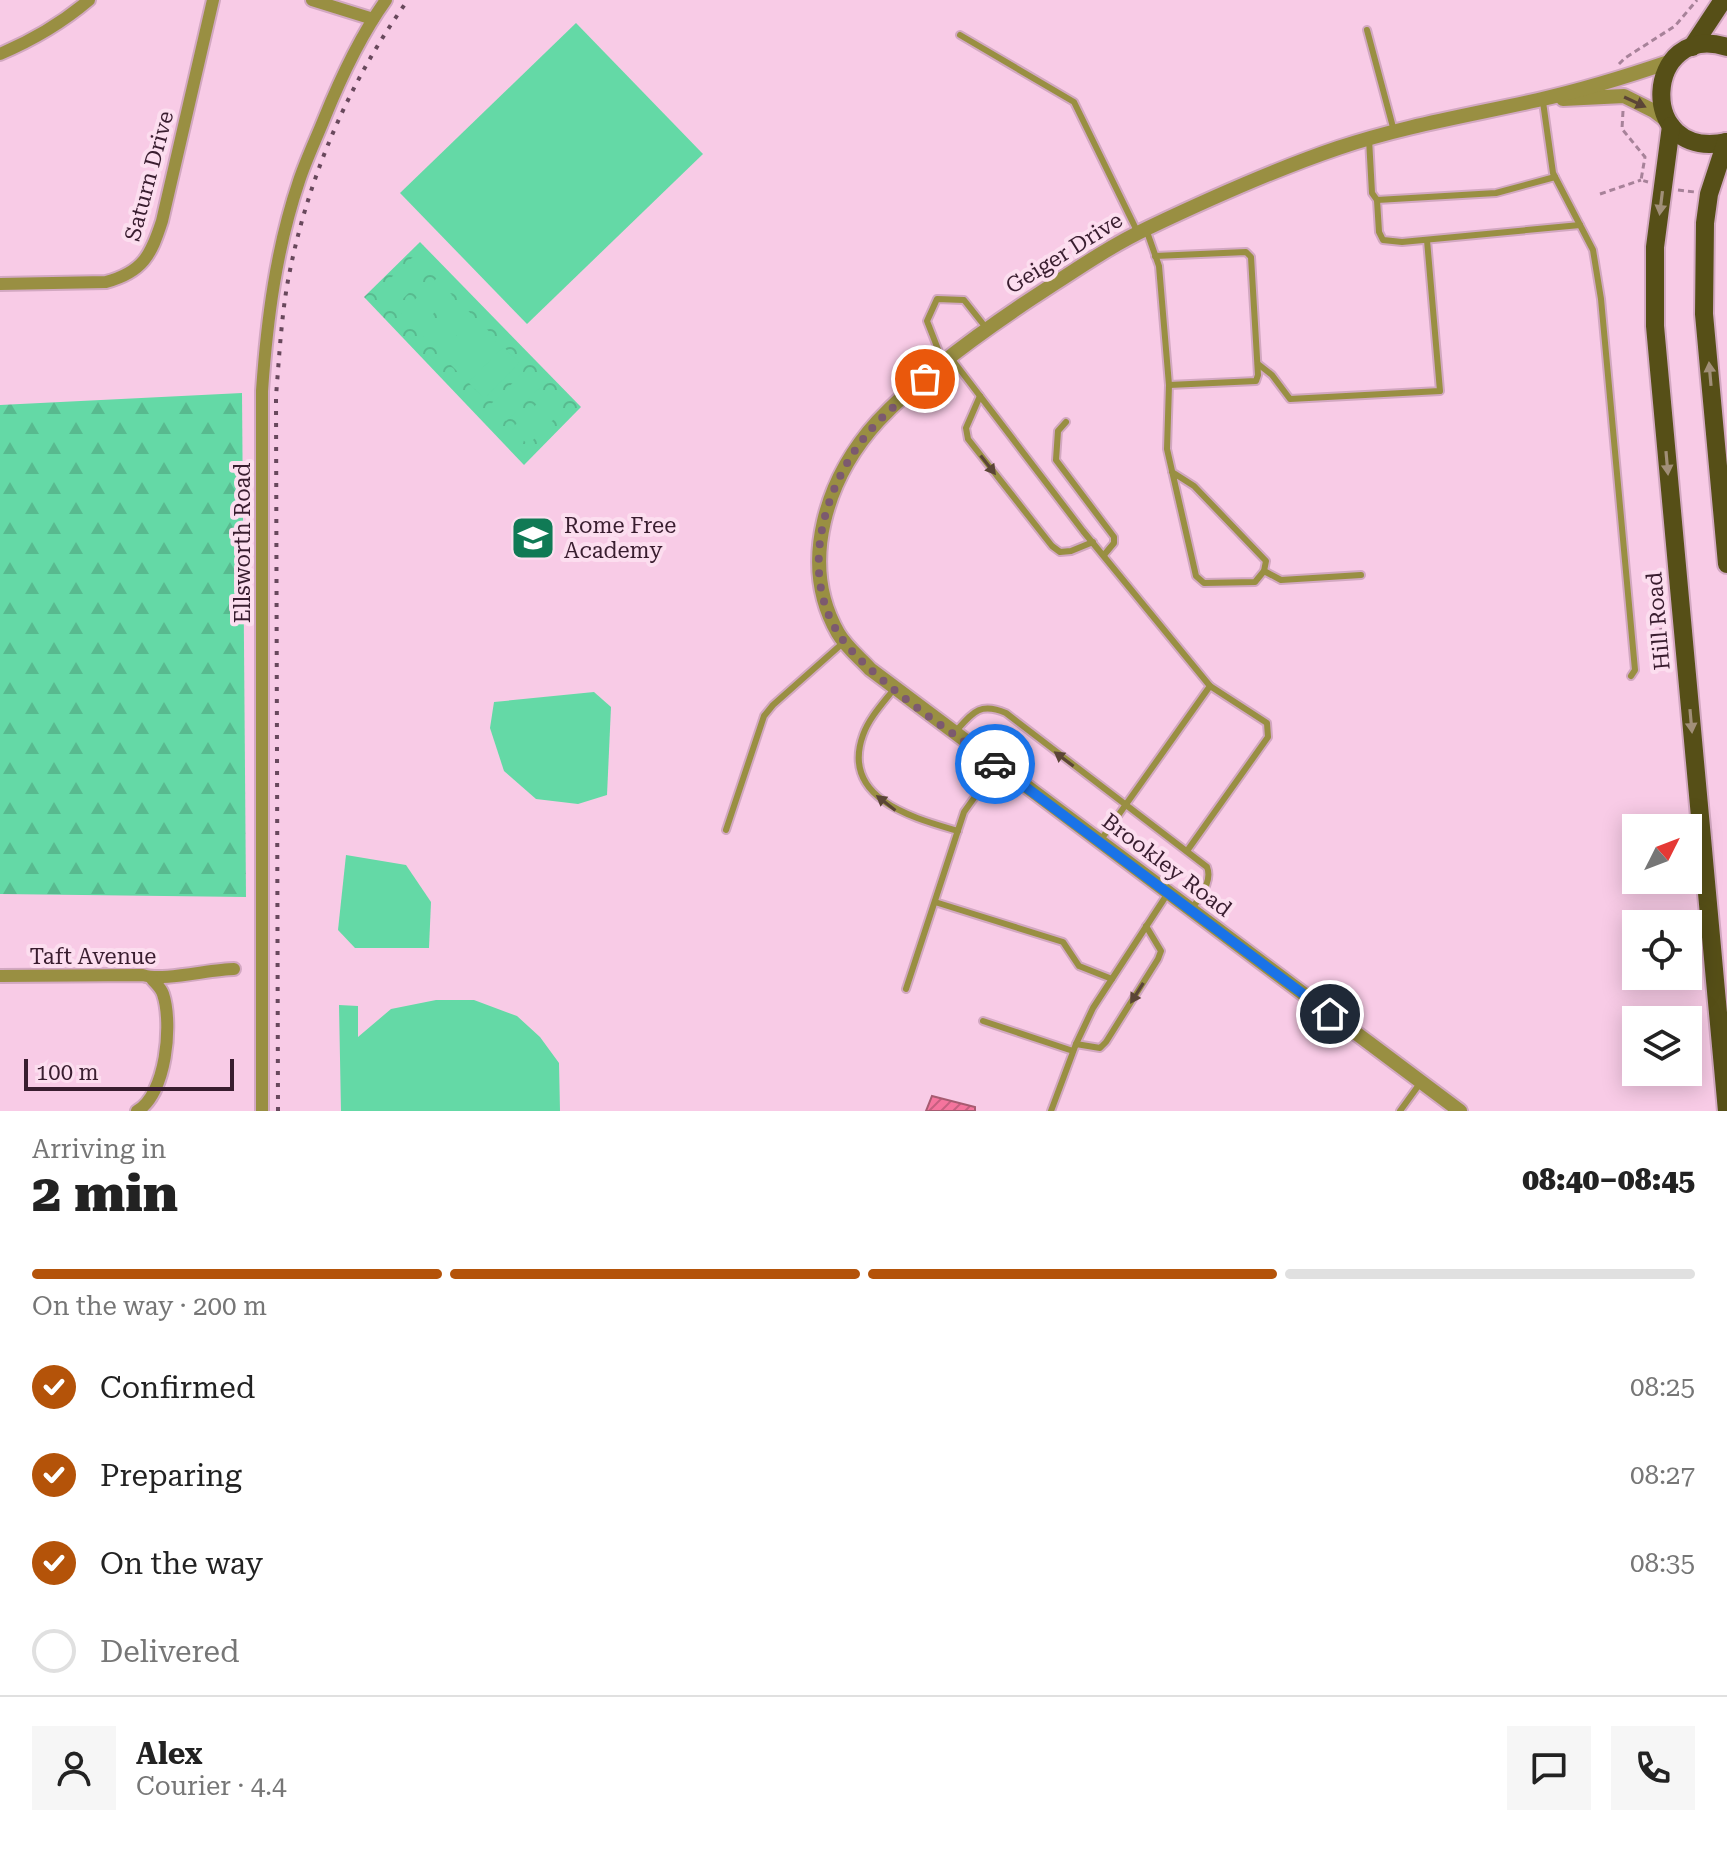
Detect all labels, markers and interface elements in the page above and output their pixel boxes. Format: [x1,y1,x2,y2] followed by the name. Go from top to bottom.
[1623,95,1646,109] one-way arrow
[120,108,178,244] street label: Saturn Drive
[1654,191,1667,216] one-way arrow
[1001,207,1127,299] street label: Geiger Drive
[891,345,959,413] pin
[903,357,947,401] icon: bag
[1703,361,1716,386] one-way arrow
[1661,450,1674,475] one-way arrow
[979,455,996,475] one-way arrow
[230,463,255,623] street label: Ellsworth Road
[564,513,676,563] place label: Rome Free Academy
[509,514,557,562] school or university icon: Rome Free Academy
[1641,571,1675,671] street label: Hill Road
[1685,709,1698,734] one-way arrow
[955,724,1035,804] courier
[973,742,1017,786] icon: car
[1053,752,1074,768] one-way arrow
[876,795,896,812] one-way arrow
[1097,808,1237,922] street label: Brookley Road
[1622,814,1702,894] north arrow
[1622,814,1702,1086] map controls
[1622,910,1702,990] button: locate
[30,944,156,969] street label: Taft Avenue
[1296,980,1364,1048] pin
[1130,982,1144,1004] one-way arrow
[1308,992,1352,1036] icon: home
[1622,1006,1702,1086] button: layers
[24,1055,234,1091] scale bar
[36,1060,99,1085] text: 100 m
[32,1134,166,1164] text: Arriving in
[1522,1162,1695,1197] text: 08:40–08:45
[32,1163,178,1224] text: 2 min
[32,1291,267,1321] text: On the way · 200 m
[32,1365,76,1409] icon: check
[100,1370,255,1405] text: Confirmed
[1630,1372,1695,1402] text: 08:25
[32,1453,76,1497] icon: check
[100,1458,242,1493] text: Preparing
[1630,1460,1695,1490] text: 08:27
[32,1541,76,1585] icon: check
[100,1546,263,1581] text: On the way
[1630,1548,1695,1578] text: 08:35
[100,1634,239,1669] text: Delivered
[32,1726,116,1810] button: person
[1507,1726,1591,1810] button: chat
[1611,1726,1695,1810] button: phone
[136,1736,203,1771] text: Alex
[136,1771,286,1801] text: Courier · 4.4

